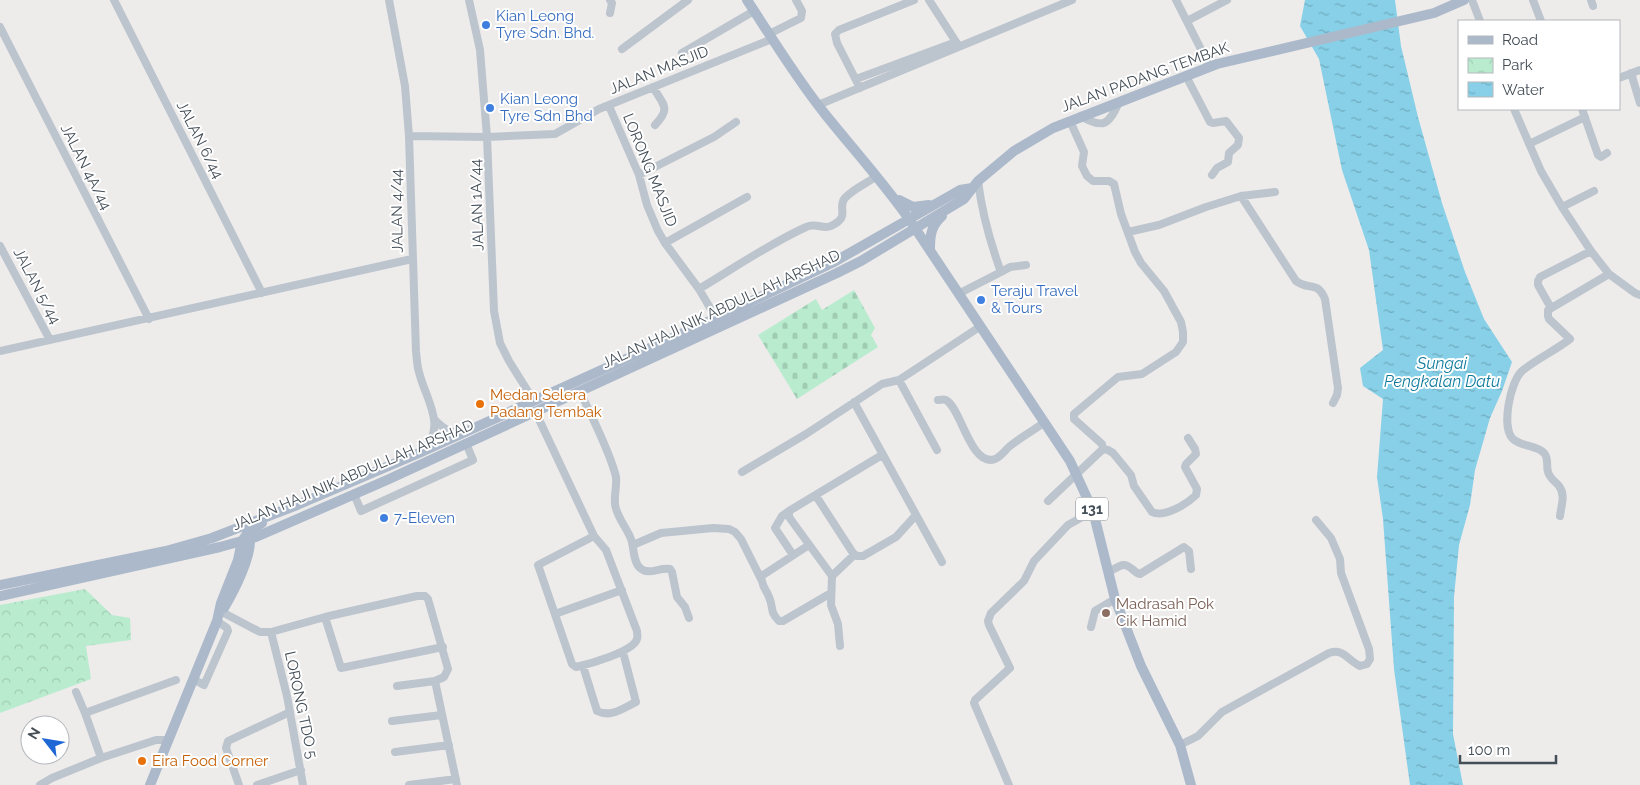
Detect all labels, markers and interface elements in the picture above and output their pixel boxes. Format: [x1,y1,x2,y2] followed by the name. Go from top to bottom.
[496,7,594,42] place label: Kian Leong Tyre Sdn. Bhd.
[480,19,492,31] marker: Kian Leong Tyre Sdn. Bhd.
[1458,20,1620,110] legend
[1502,31,1538,49] text: Road
[1059,38,1232,116] street label: JALAN PADANG TEMBAK
[607,42,711,98] street label: JALAN MASJID
[1502,56,1533,74] text: Park
[1502,81,1545,99] text: Water
[500,90,593,125] place label: Kian Leong Tyre Sdn Bhd
[173,98,227,182] street label: JALAN 6/44
[484,102,496,114] marker: Kian Leong Tyre Sdn Bhd
[619,111,681,230] street label: LORONG MASJID
[57,121,115,213] street label: JALAN 4A/44
[466,159,488,251] street label: JALAN 1A/44
[387,169,407,253] street label: JALAN 4/44
[9,245,65,327] street label: JALAN 5/44
[599,246,843,372] street label: JALAN HAJI NIK ABDULLAH ARSHAD
[991,282,1079,317] place label: Teraju Travel & Tours
[975,294,987,306] marker: Teraju Travel & Tours
[1384,354,1500,391] water label: Sungai Pengkalan Datu
[490,386,602,421] place label: Medan Selera Padang Tembak
[474,398,486,410] marker: Medan Selera Padang Tembak
[229,416,477,534] street label: JALAN HAJI NIK ABDULLAH ARSHAD
[1076,498,1108,520] road number: 131
[394,509,455,527] place label: 7-Eleven
[378,512,390,524] marker: 7-Eleven
[1116,595,1214,630] place label: Madrasah Pok Cik Hamid
[1100,607,1112,619] marker: Madrasah Pok Cik Hamid
[281,650,321,760] street label: LORONG TDO 5
[20,715,70,765] north arrow
[24,725,43,742] text: N
[1460,732,1556,764] scale bar
[1468,741,1510,759] text: 100 m
[152,752,269,770] place label: Eira Food Corner
[136,755,148,767] marker: Eira Food Corner

